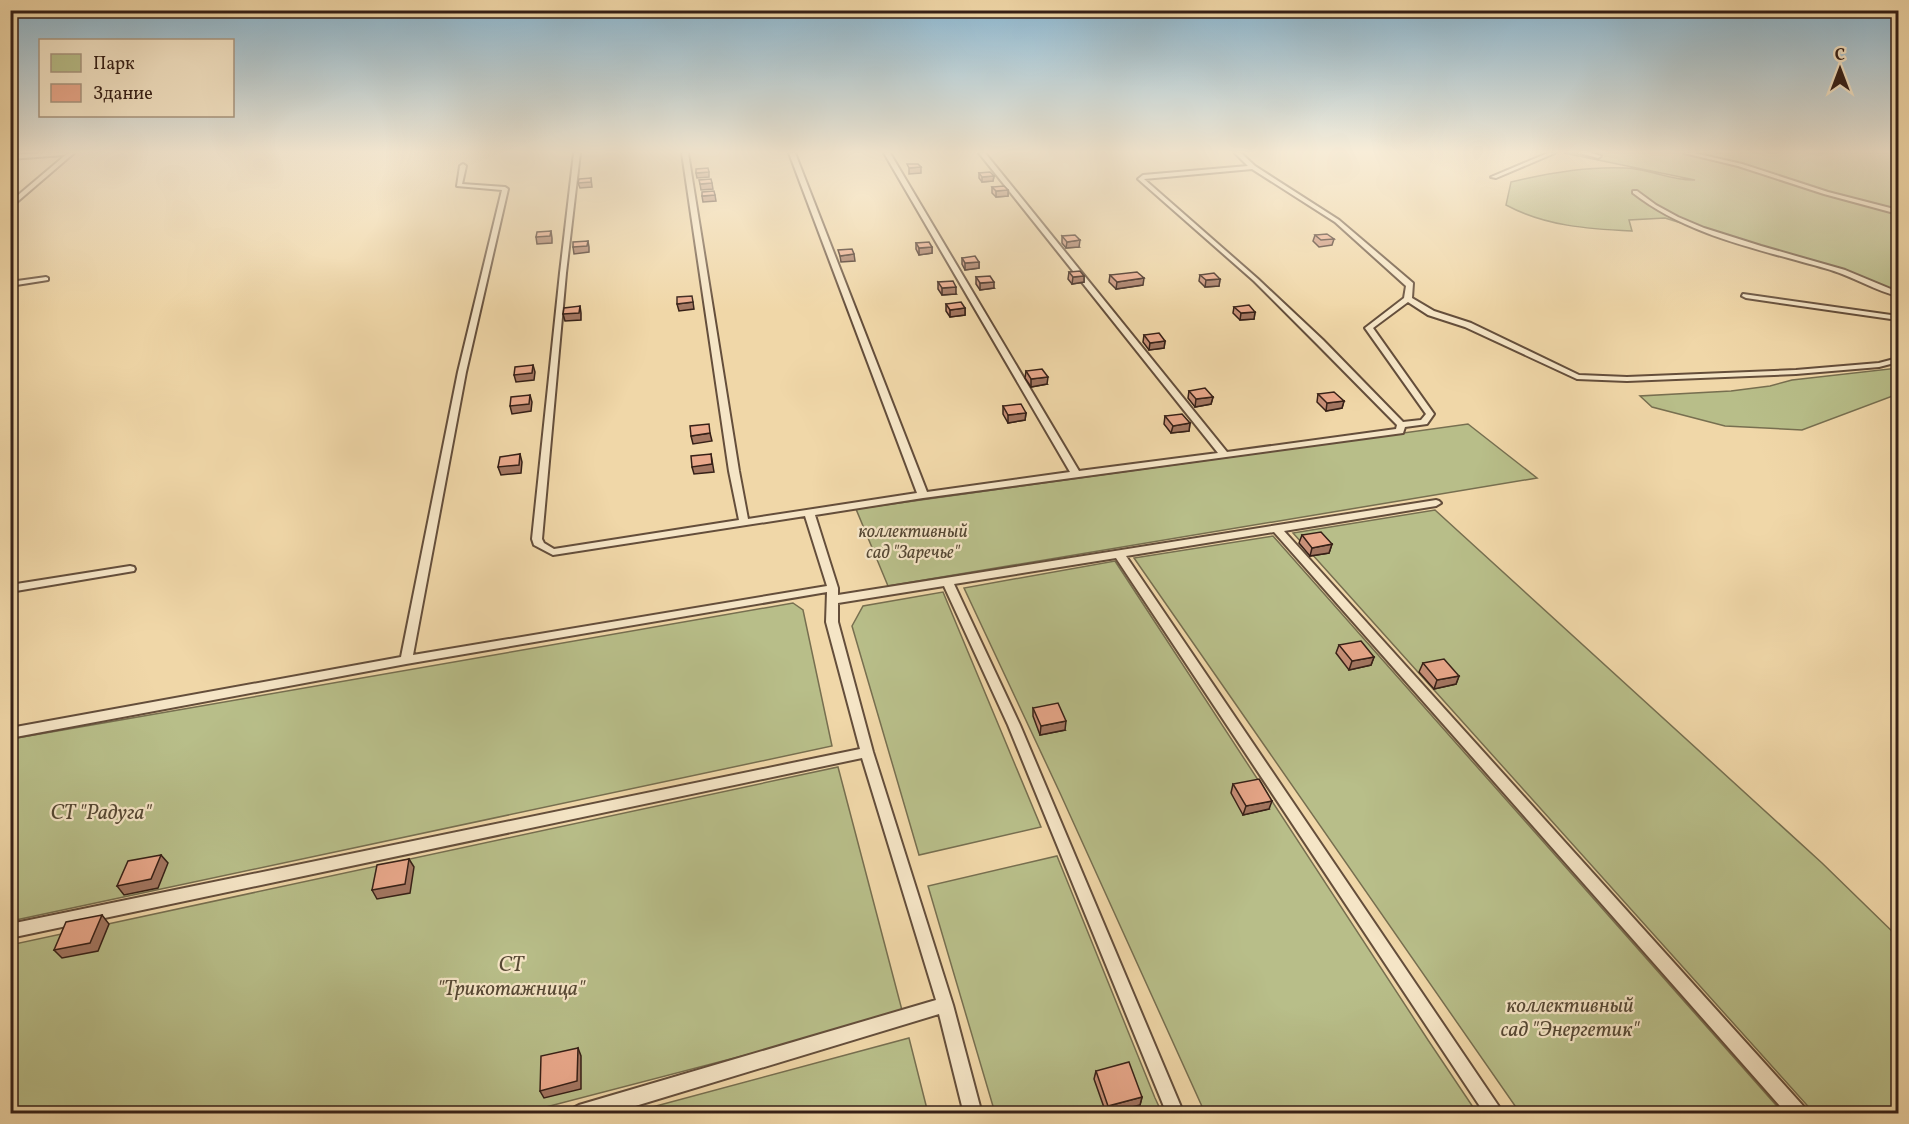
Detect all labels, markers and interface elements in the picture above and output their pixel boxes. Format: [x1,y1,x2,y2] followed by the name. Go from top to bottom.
[39,39,234,117] legend
[1810,39,1870,99] north arrow
[1835,45,1845,67] text: С
[93,52,135,77] text: Парк
[93,82,153,107] text: Здание
[858,520,968,566] park label: коллективный сад "Заречье"
[50,799,153,828] park label: СТ "Радуга"
[437,951,586,1004] park label: СТ "Трикотажница"
[1501,992,1640,1045] park label: коллективный сад "Энергетик"

